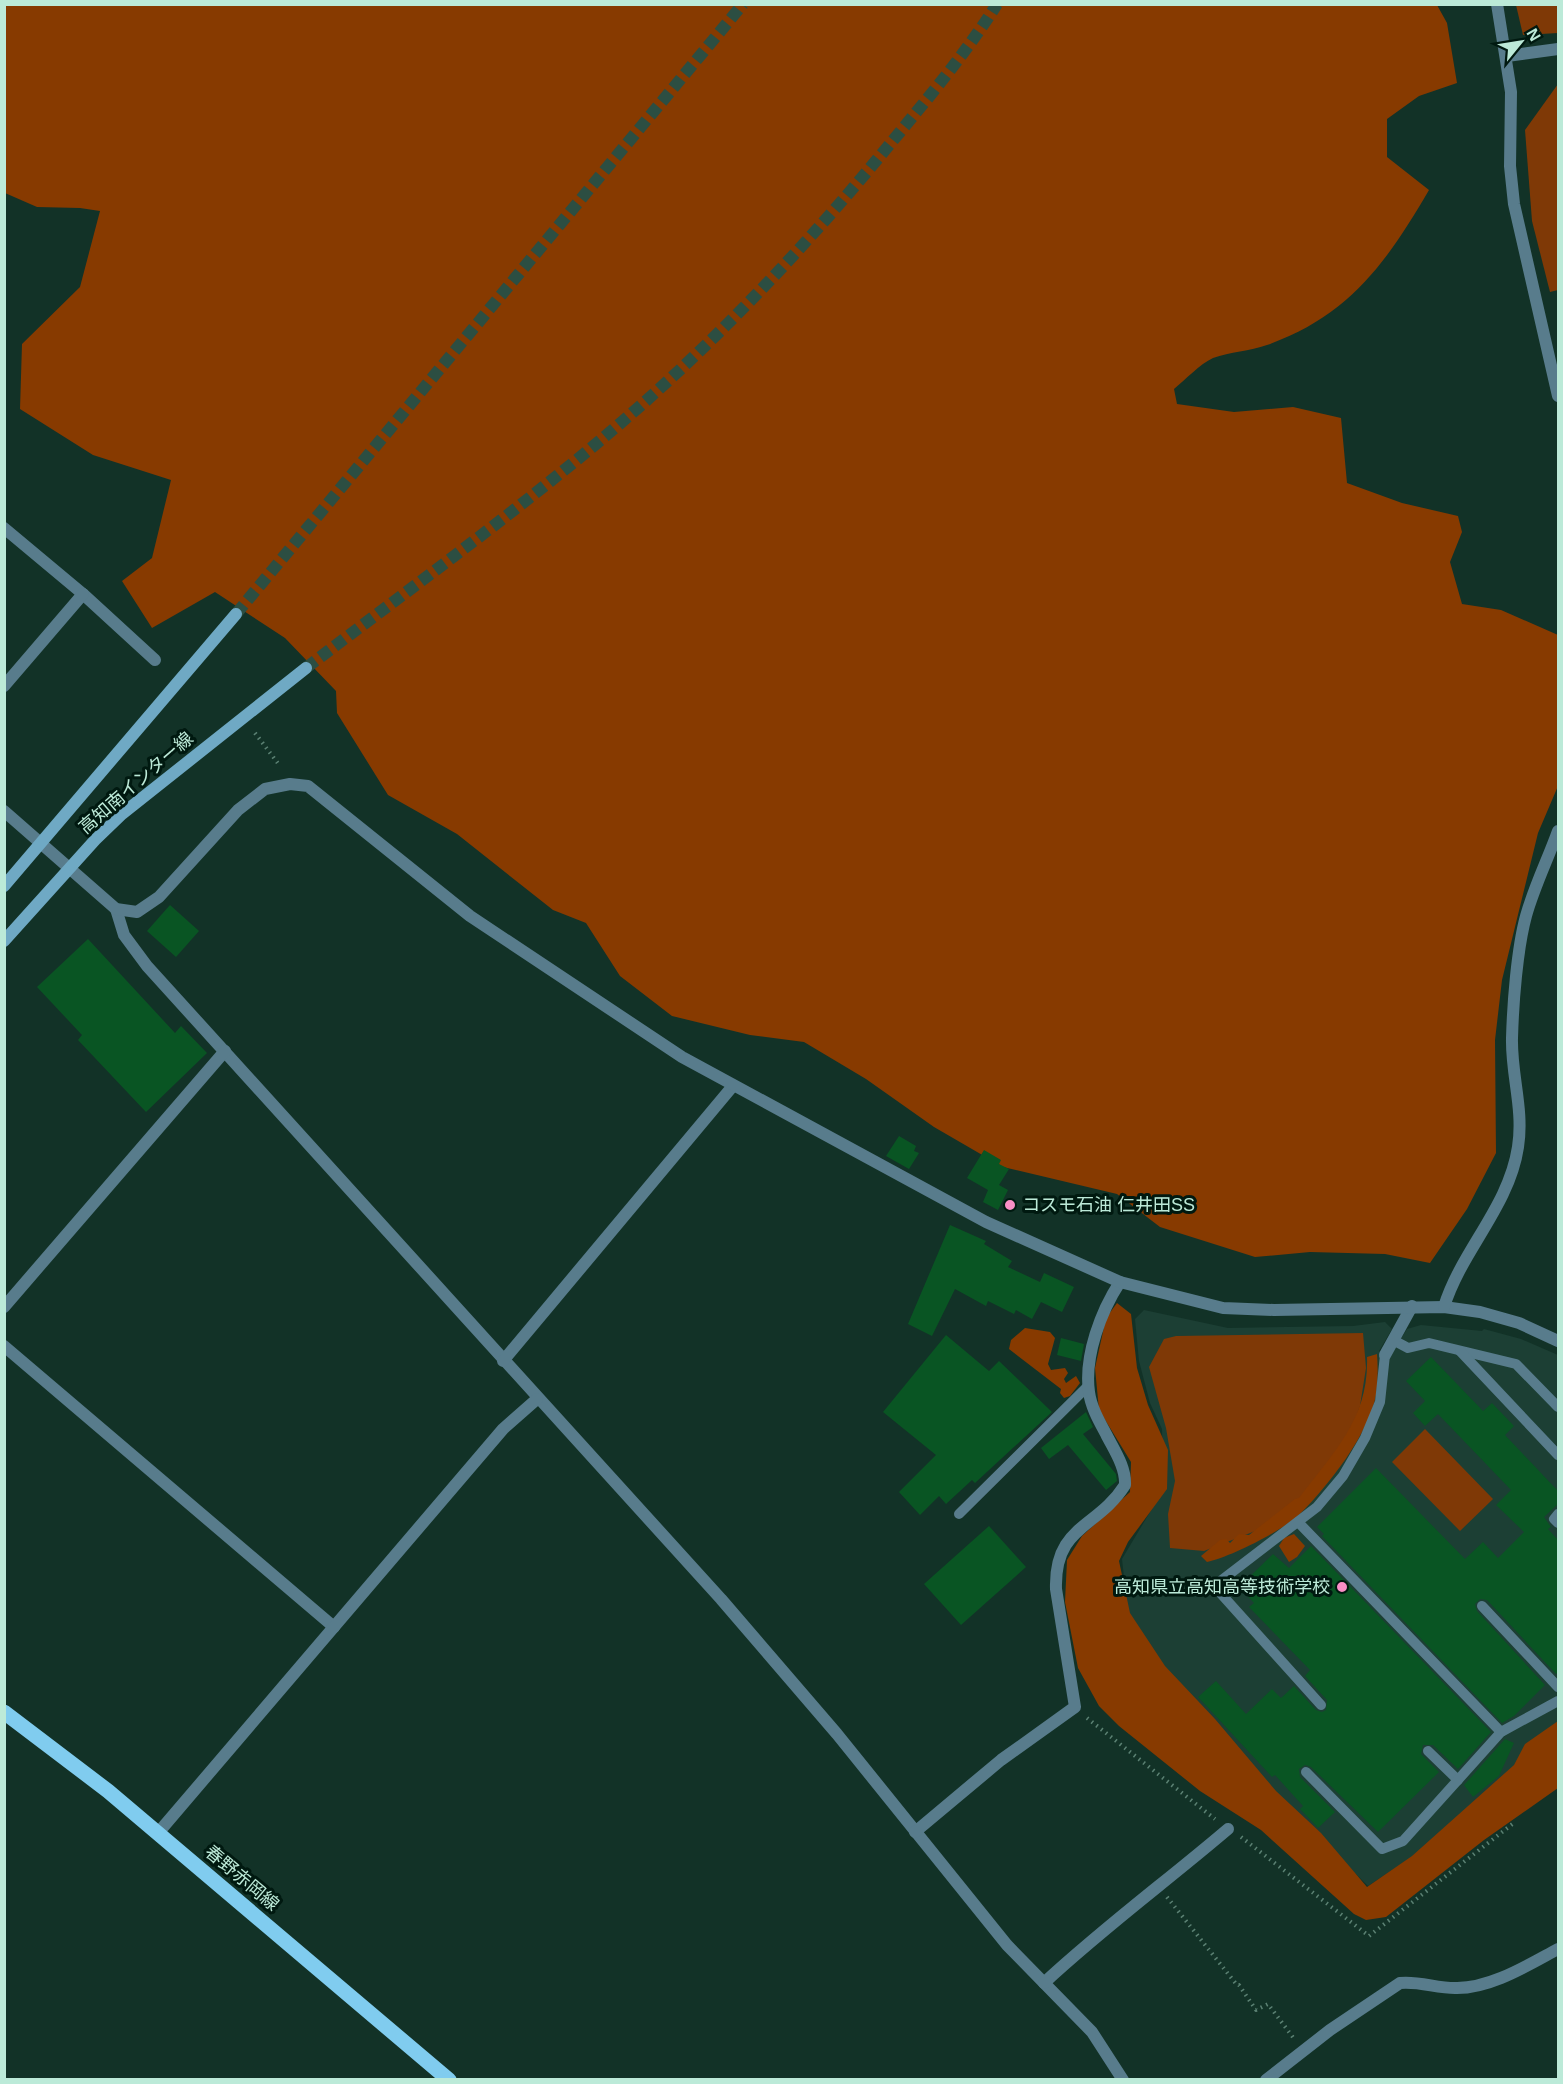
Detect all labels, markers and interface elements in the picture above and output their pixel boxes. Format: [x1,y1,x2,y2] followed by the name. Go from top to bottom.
[1491,12,1551,72] north arrow
[1523,25,1544,44] text: N
[75,728,197,838] street label: 高知南インター線
[1022,1195,1195,1215] place label: コスモ石油 仁井田SS
[1003,1198,1017,1212] marker: コスモ石油 仁井田SS
[1114,1577,1330,1597] place label: 高知県立高知高等技術学校
[1335,1580,1349,1594] marker: 高知県立高知高等技術学校
[201,1841,283,1915] street label: 春野赤岡線

